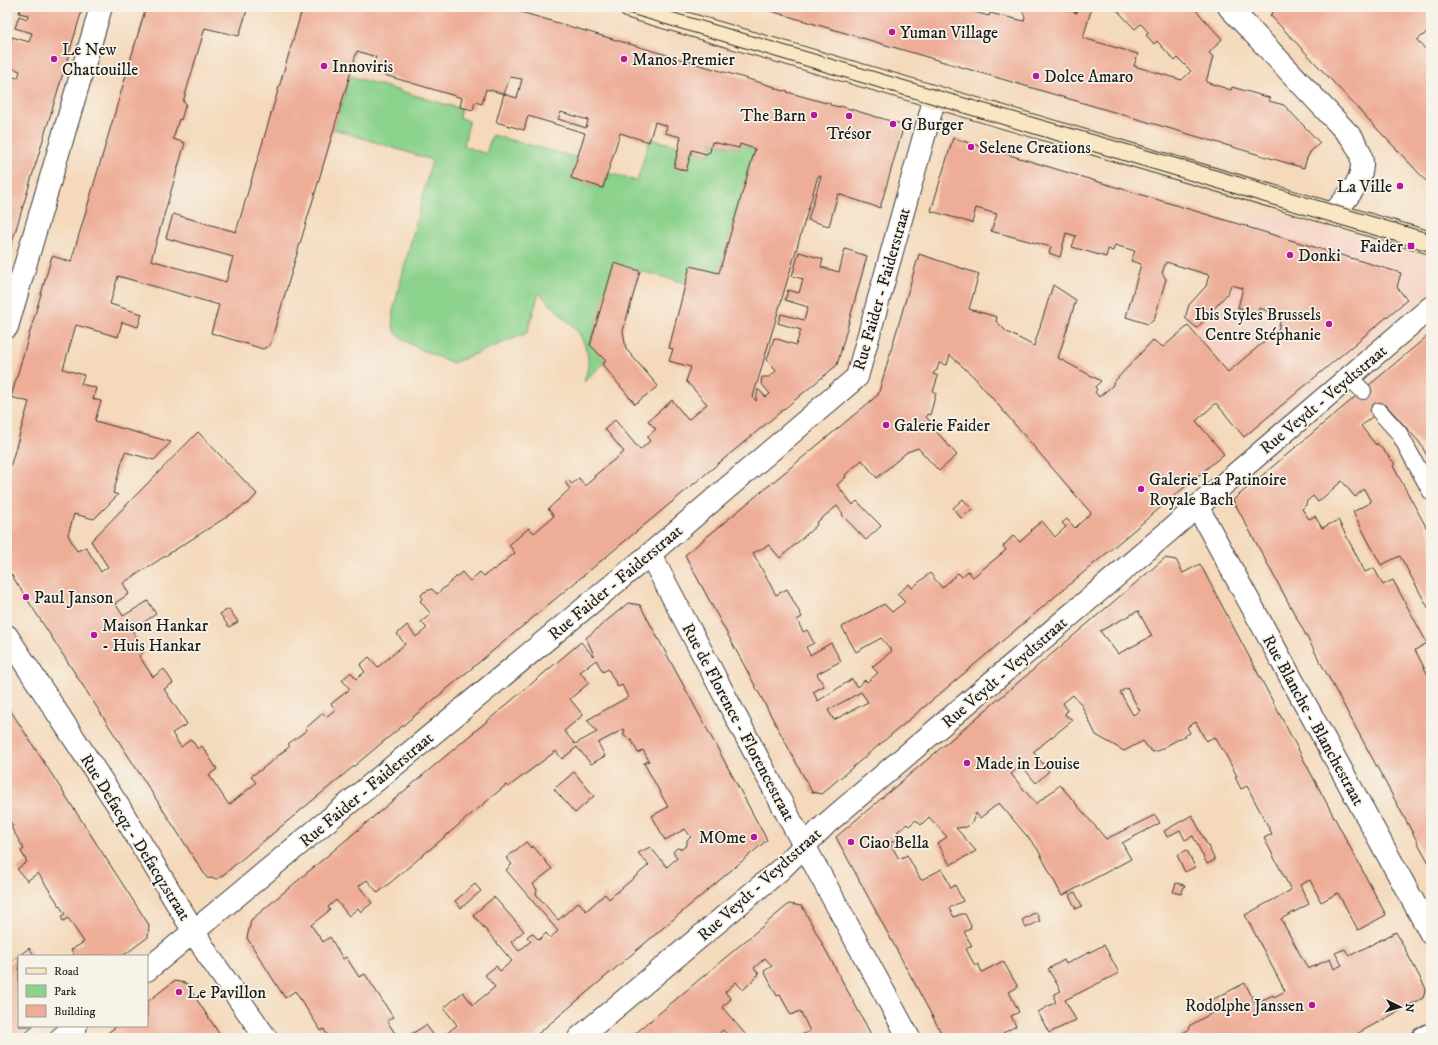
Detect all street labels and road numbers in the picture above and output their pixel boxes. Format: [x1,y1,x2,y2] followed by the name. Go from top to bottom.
[848,205,916,373] street label: Rue Faider - Faiderstraat
[1256,340,1392,459] street label: Rue Veydt - Veydtstraat
[544,520,688,645] street label: Rue Faider - Faiderstraat
[937,612,1072,733] street label: Rue Veydt - Veydtstraat
[676,620,800,826] street label: Rue de Florence - Florencestraat
[1257,631,1370,810] street label: Rue Blanche - Blanchestraat
[295,727,439,852] street label: Rue Faider - Faiderstraat
[75,750,196,925] street label: Rue Defacqz - Defacqzstraat
[693,823,827,946] street label: Rue Veydt - Veydtstraat

